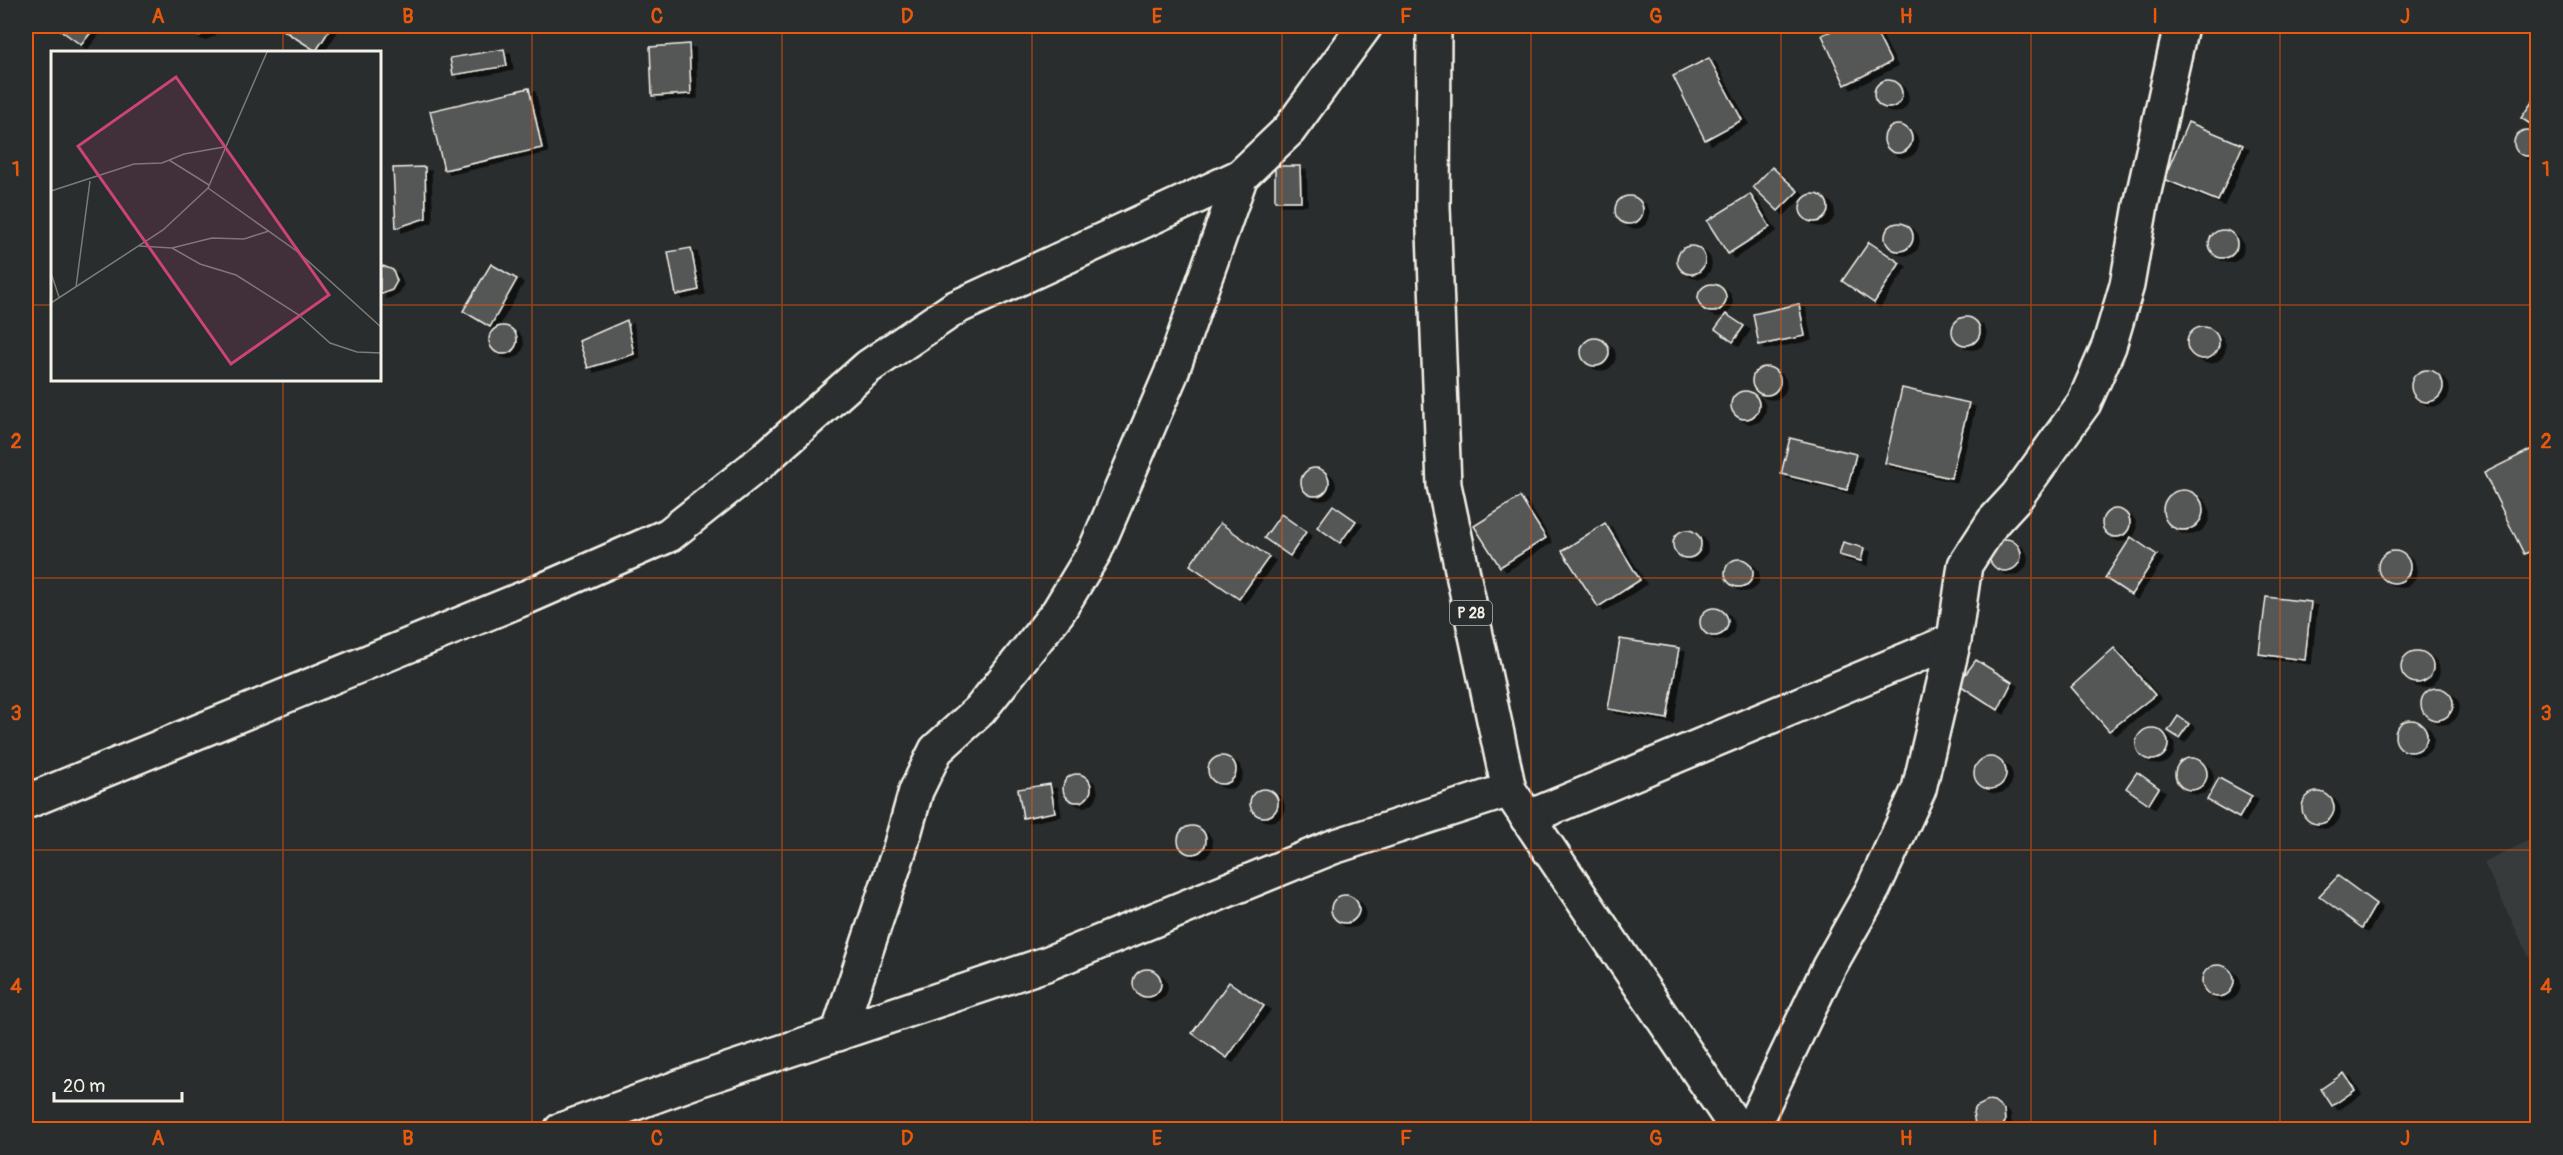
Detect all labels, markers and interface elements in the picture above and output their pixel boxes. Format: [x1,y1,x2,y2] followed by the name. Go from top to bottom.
[152,4,165,29] text: A
[402,4,414,29] text: B
[651,4,663,29] text: C
[901,4,914,29] text: D
[1152,4,1163,29] text: E
[1400,4,1412,29] text: F
[1649,4,1663,29] text: G
[1900,4,1913,29] text: H
[2152,4,2158,29] text: I
[2400,4,2410,29] text: J
[51,51,381,381] inset map
[12,157,20,182] text: 1
[2542,157,2550,182] text: 1
[10,429,22,454] text: 2
[2540,429,2552,454] text: 2
[1450,601,1492,625] road number: P 28
[10,701,22,726] text: 3
[2540,701,2552,726] text: 3
[10,974,22,999] text: 4
[2540,974,2552,999] text: 4
[54,1065,182,1103] scale bar
[63,1075,105,1098] text: 20 m
[152,1126,165,1151] text: A
[402,1126,414,1151] text: B
[651,1126,663,1151] text: C
[901,1126,914,1151] text: D
[1152,1126,1163,1151] text: E
[1400,1126,1412,1151] text: F
[1649,1126,1663,1151] text: G
[1900,1126,1913,1151] text: H
[2152,1126,2158,1151] text: I
[2400,1126,2410,1151] text: J

